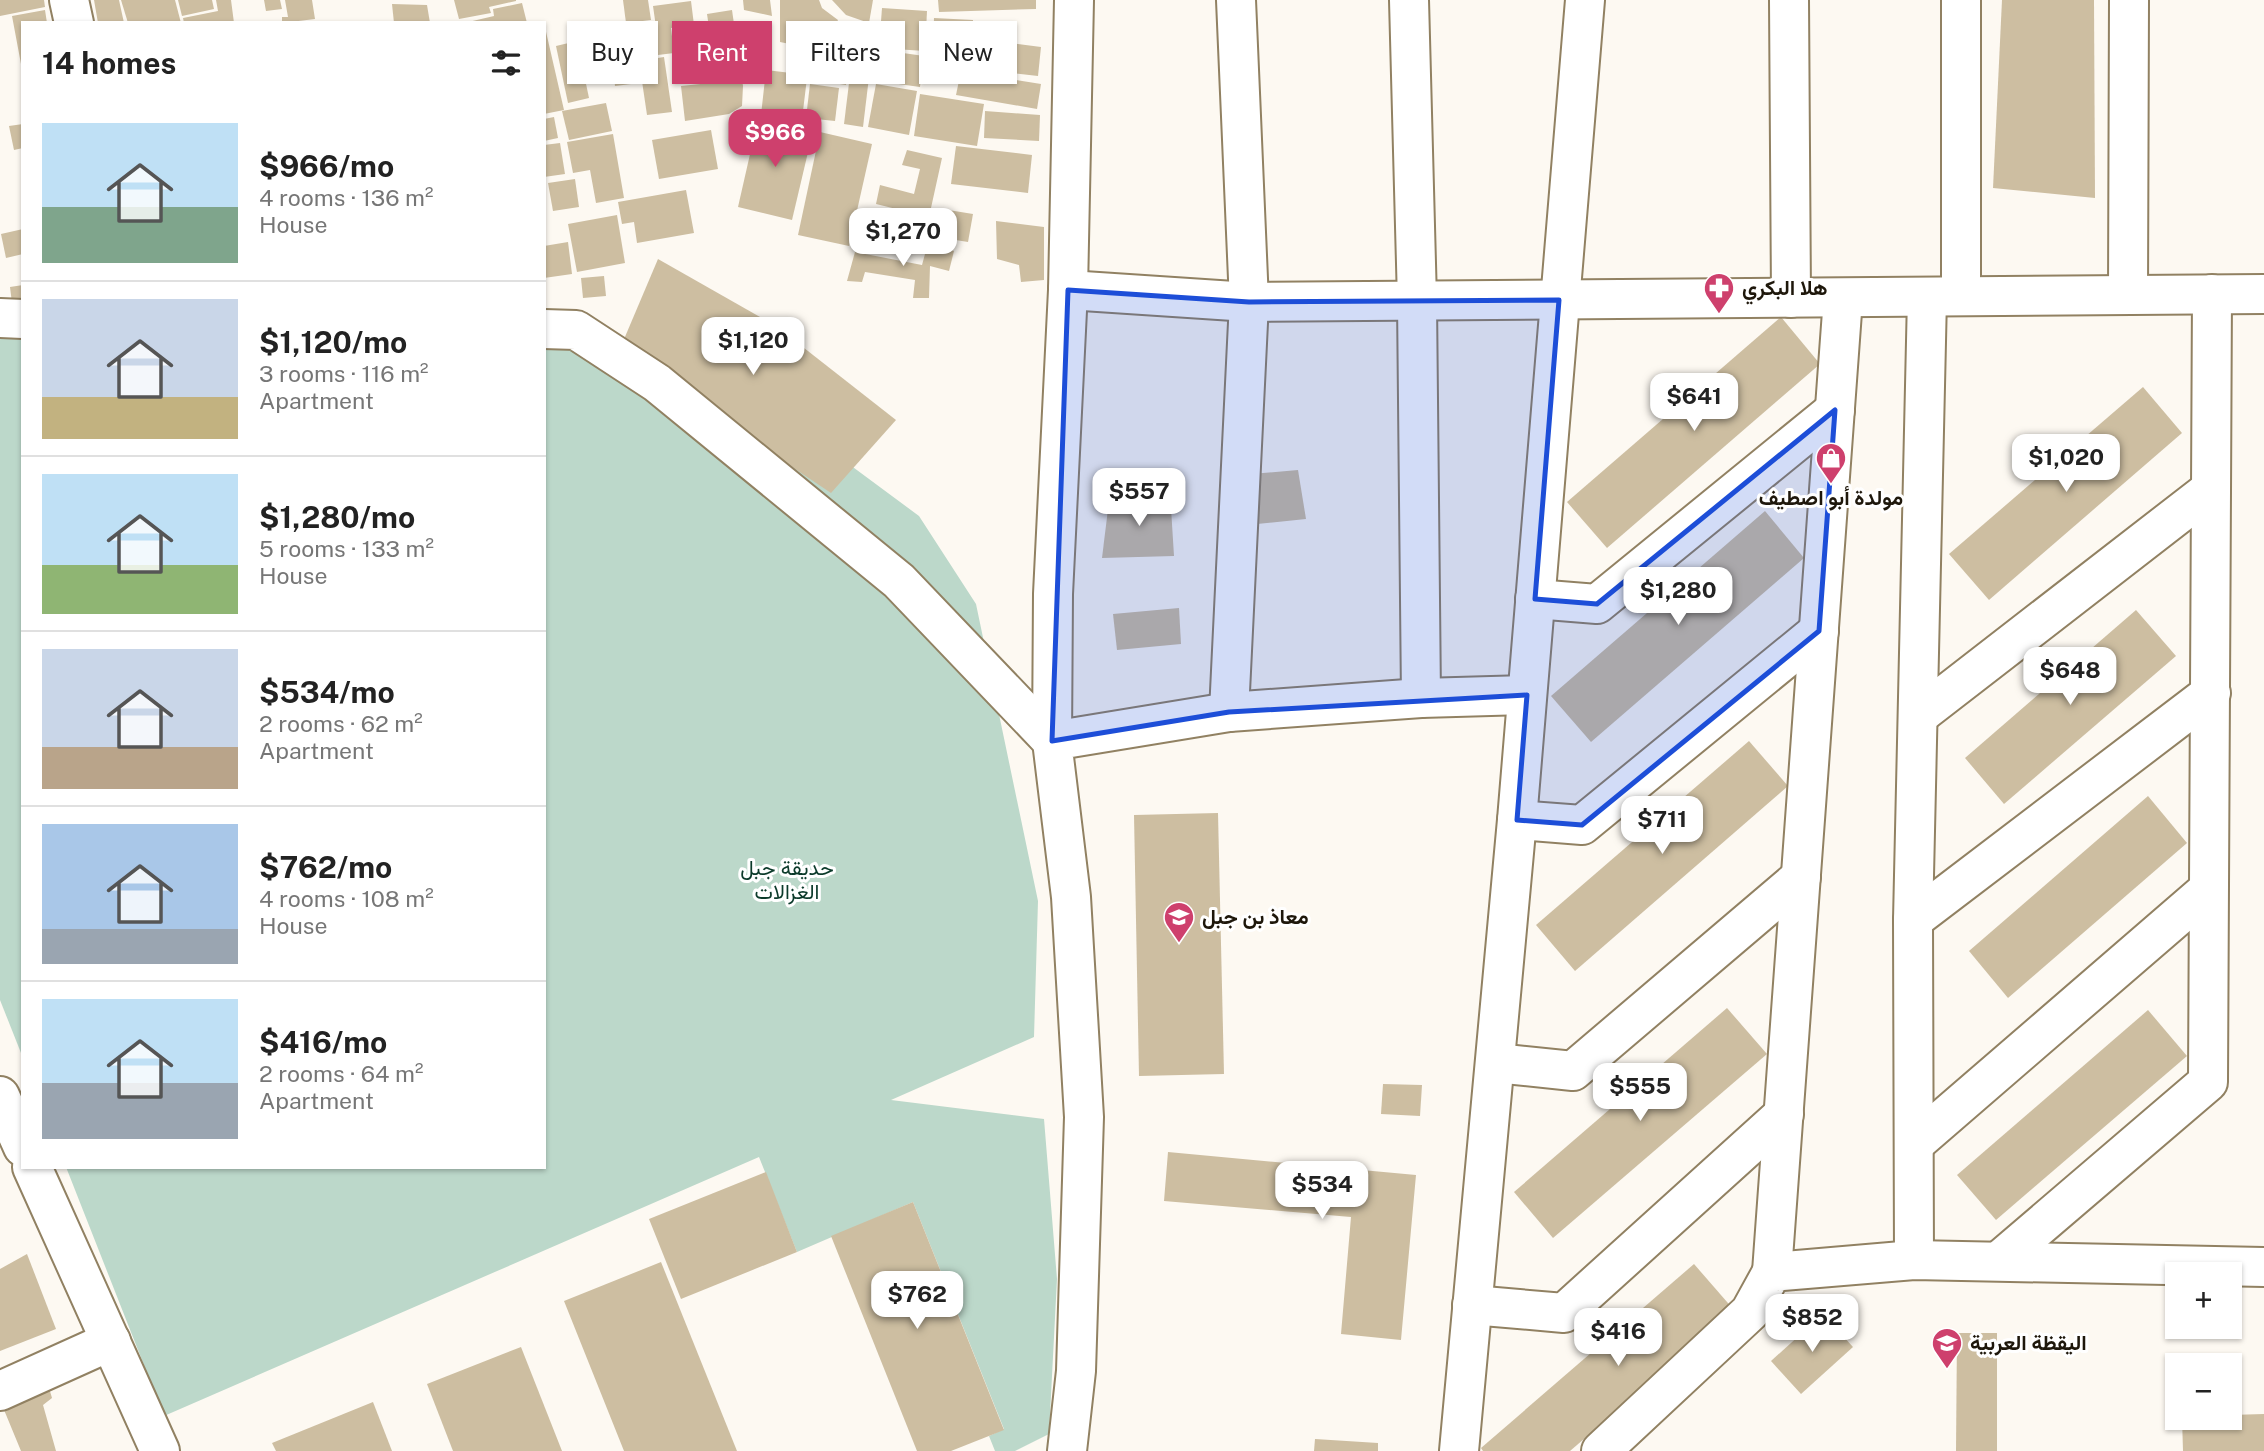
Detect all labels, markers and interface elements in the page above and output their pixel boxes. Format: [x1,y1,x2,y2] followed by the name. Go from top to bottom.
[567,21,658,84] chip: Buy
[672,21,772,84] chip: Rent
[786,21,905,84] chip: Filters
[919,21,1017,84] chip: New
[487,44,525,82] icon: filters
[42,45,176,81] text: 14 homes
[734,110,816,169] pin: $966
[744,118,806,145] text: $966
[259,148,394,184] text: $966/mo
[98,151,182,235] icon: home
[259,184,433,211] text: 4 rooms · 136 m²
[846,208,960,268] pin: $1,270
[259,211,327,238] text: House
[865,217,941,244] text: $1,270
[1702,271,1736,315] pharmacy icon: هلا البكري
[1742,275,1828,305] place label: هلا البكري
[696,318,810,377] pin: $1,120
[259,324,407,360] text: $1,120/mo
[717,326,789,353] text: $1,120
[98,327,182,411] icon: home
[259,360,429,387] text: 3 rooms · 116 m²
[1653,374,1735,433] pin: $641
[1666,382,1722,409] text: $641
[259,387,374,414] text: Apartment
[2009,434,2123,494] pin: $1,020
[1814,441,1848,485] shop icon: مولدة أبو اصطيف
[2028,443,2104,470] text: $1,020
[1098,468,1180,528] pin: $557
[1108,477,1170,504] text: $557
[1759,485,1903,511] place label: مولدة أبو اصطيف
[259,499,415,535] text: $1,280/mo
[98,502,182,586] icon: home
[259,535,434,562] text: 5 rooms · 133 m²
[259,562,327,589] text: House
[1621,568,1735,627] pin: $1,280
[1639,576,1717,603] text: $1,280
[2029,648,2111,707] pin: $648
[2039,656,2101,683] text: $648
[259,674,395,710] text: $534/mo
[98,677,182,761] icon: home
[259,710,423,737] text: 2 rooms · 62 m²
[259,737,374,764] text: Apartment
[1621,796,1703,856] pin: $711
[1637,805,1687,832] text: $711
[259,849,392,885] text: $762/mo
[98,852,182,936] icon: home
[740,855,834,905] park label: حديقة جبل الغزالات
[259,885,434,912] text: 4 rooms · 108 m²
[1162,900,1196,944] school or university icon: معاذ بن جبل
[1202,904,1309,929] place label: معاذ بن جبل
[259,912,327,939] text: House
[259,1024,387,1060] text: $416/mo
[98,1027,182,1111] icon: home
[259,1060,423,1087] text: 2 rooms · 64 m²
[1599,1064,1681,1123] pin: $555
[1609,1072,1671,1099] text: $555
[259,1087,374,1114] text: Apartment
[1281,1162,1363,1221] pin: $534
[1291,1170,1353,1197] text: $534
[2165,1262,2242,1430] map controls
[2165,1262,2242,1339] button: +
[876,1272,958,1331] pin: $762
[887,1280,947,1307] text: $762
[1771,1294,1853,1354] pin: $852
[1781,1303,1843,1330] text: $852
[1577,1308,1659,1368] pin: $416
[1590,1317,1646,1344] text: $416
[1930,1326,1964,1370] school or university icon: اليقظة العربية
[1970,1330,2087,1356] place label: اليقظة العربية
[2165,1353,2242,1430] button: −

